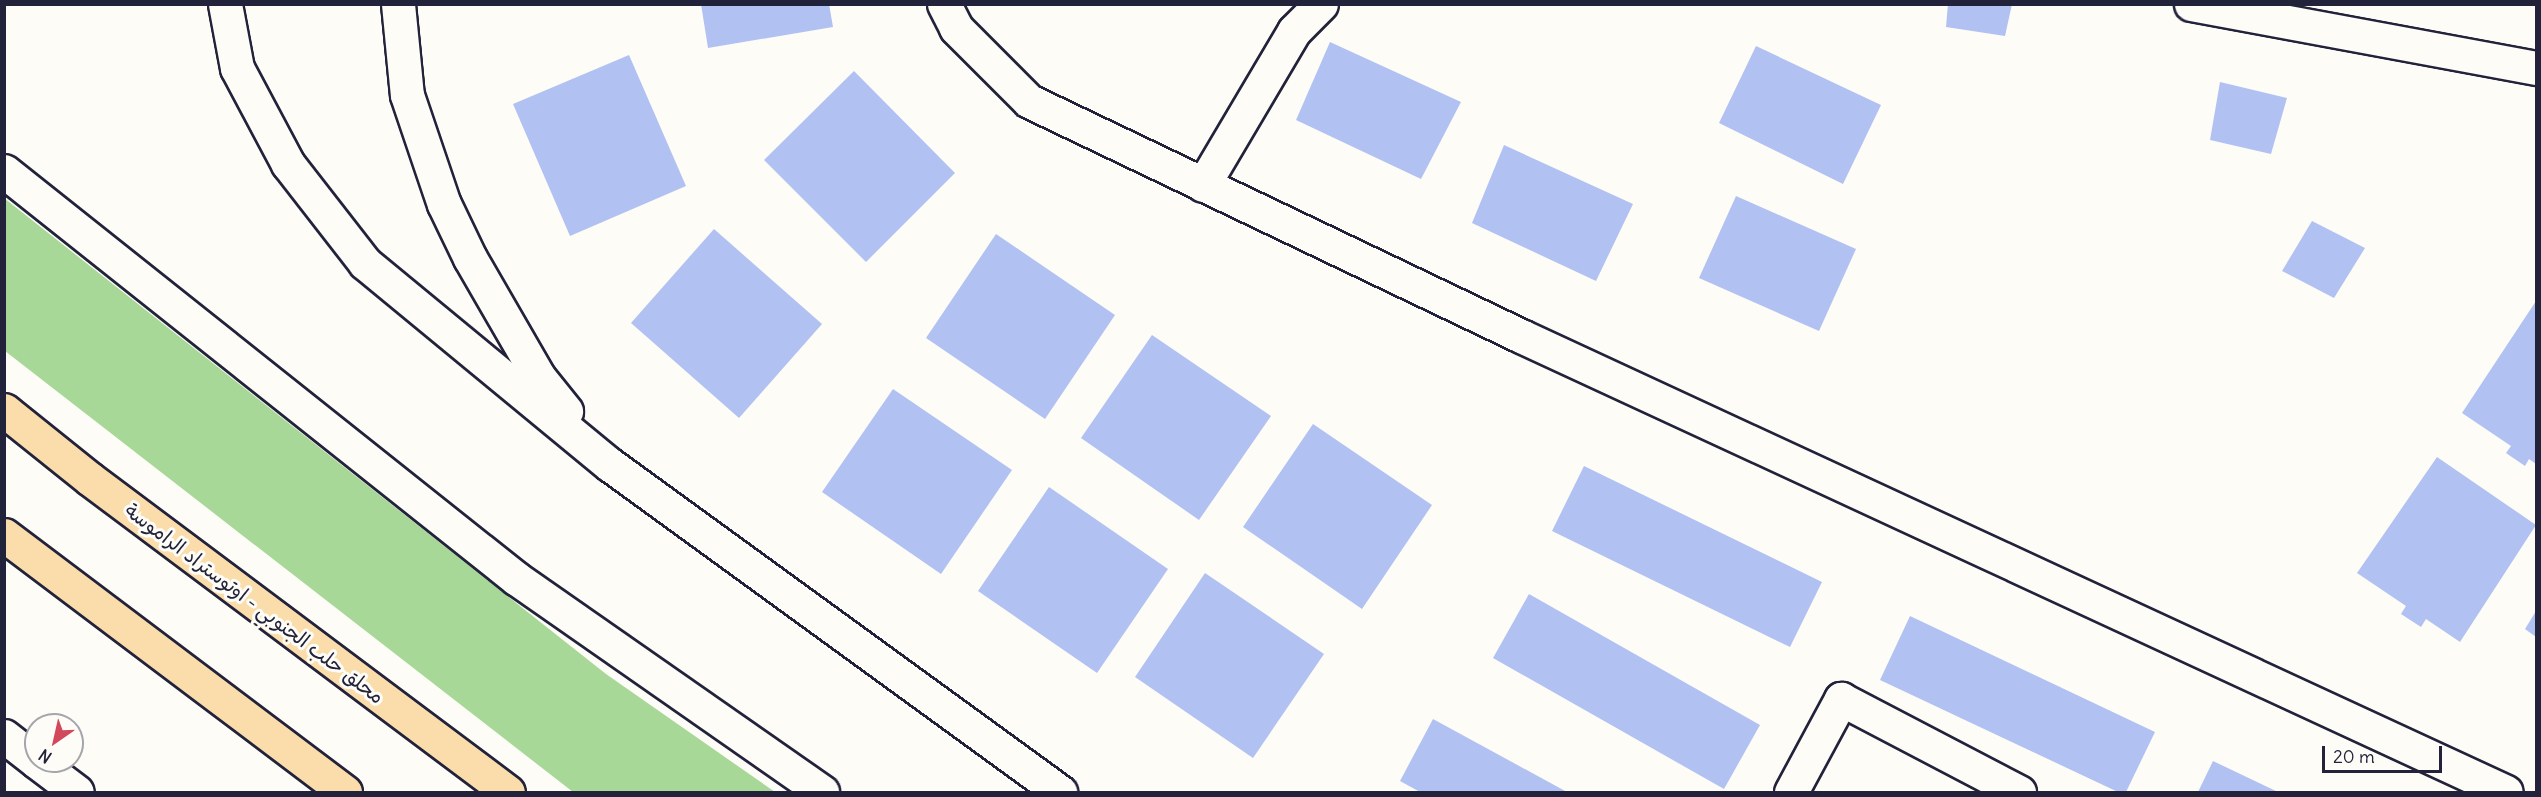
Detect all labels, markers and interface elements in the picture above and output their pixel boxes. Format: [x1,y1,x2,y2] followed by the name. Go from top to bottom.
[121,498,389,708] street label: محلق حلب الجنوبي - اوتوستراد الراموسة
[24,713,84,773] north arrow
[2325,734,2445,772] scale bar
[35,745,55,768] text: N
[2333,745,2375,768] text: 20 m

